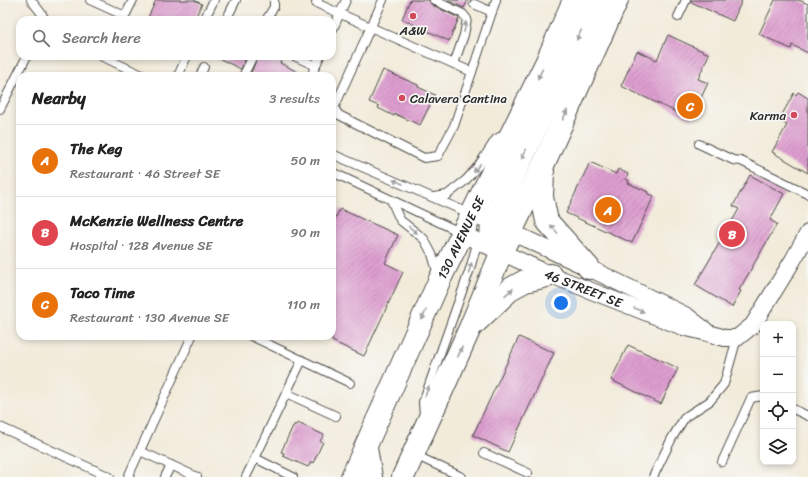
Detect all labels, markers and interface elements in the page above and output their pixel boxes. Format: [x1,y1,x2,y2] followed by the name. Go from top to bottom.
[408,11,418,21] marker: A&W
[16,16,336,60] search box
[399,19,427,42] place label: A&W
[462,21,468,33] one-way arrow
[62,25,141,51] text: Search here
[30,27,52,49] icon: search
[576,30,582,41] one-way arrow
[537,68,543,80] one-way arrow
[32,83,86,113] text: Nearby
[269,87,320,110] text: 3 results
[410,87,507,110] place label: Calavera Cantina
[677,91,703,121] pin: C
[397,93,407,103] marker: Calavera Cantina
[750,104,786,127] place label: Karma
[562,109,568,121] one-way arrow
[789,110,799,120] marker: Karma
[70,136,122,162] text: The Keg
[521,148,527,159] one-way arrow
[41,149,49,172] text: A
[290,149,320,172] text: 50 m
[70,162,220,185] text: Restaurant · 46 Street SE
[473,162,481,173] one-way arrow
[392,179,403,185] one-way arrow
[430,191,491,283] street label: 130 AVENUE SE
[595,195,621,225] pin: A
[70,208,244,234] text: McKenzie Wellness Centre
[719,219,745,249] pin: B
[41,221,49,244] text: B
[290,221,320,244] text: 90 m
[549,223,558,234] one-way arrow
[408,226,418,235] one-way arrow
[70,234,213,257] text: Hospital · 128 Avenue SE
[467,262,473,274] one-way arrow
[541,262,627,314] street label: 46 STREET SE
[70,280,135,306] text: Taco Time
[504,287,514,297] one-way arrow
[41,293,49,316] text: C
[287,293,320,316] text: 110 m
[551,293,571,313] your location
[70,306,229,329] text: Restaurant · 130 Avenue SE
[634,307,645,313] one-way arrow
[421,310,427,322] one-way arrow
[760,321,796,465] map controls
[760,321,796,357] button: +
[456,346,463,358] one-way arrow
[760,357,796,393] button: −
[424,385,430,397] one-way arrow
[760,393,796,429] button: locate
[760,429,796,465] button: layers

